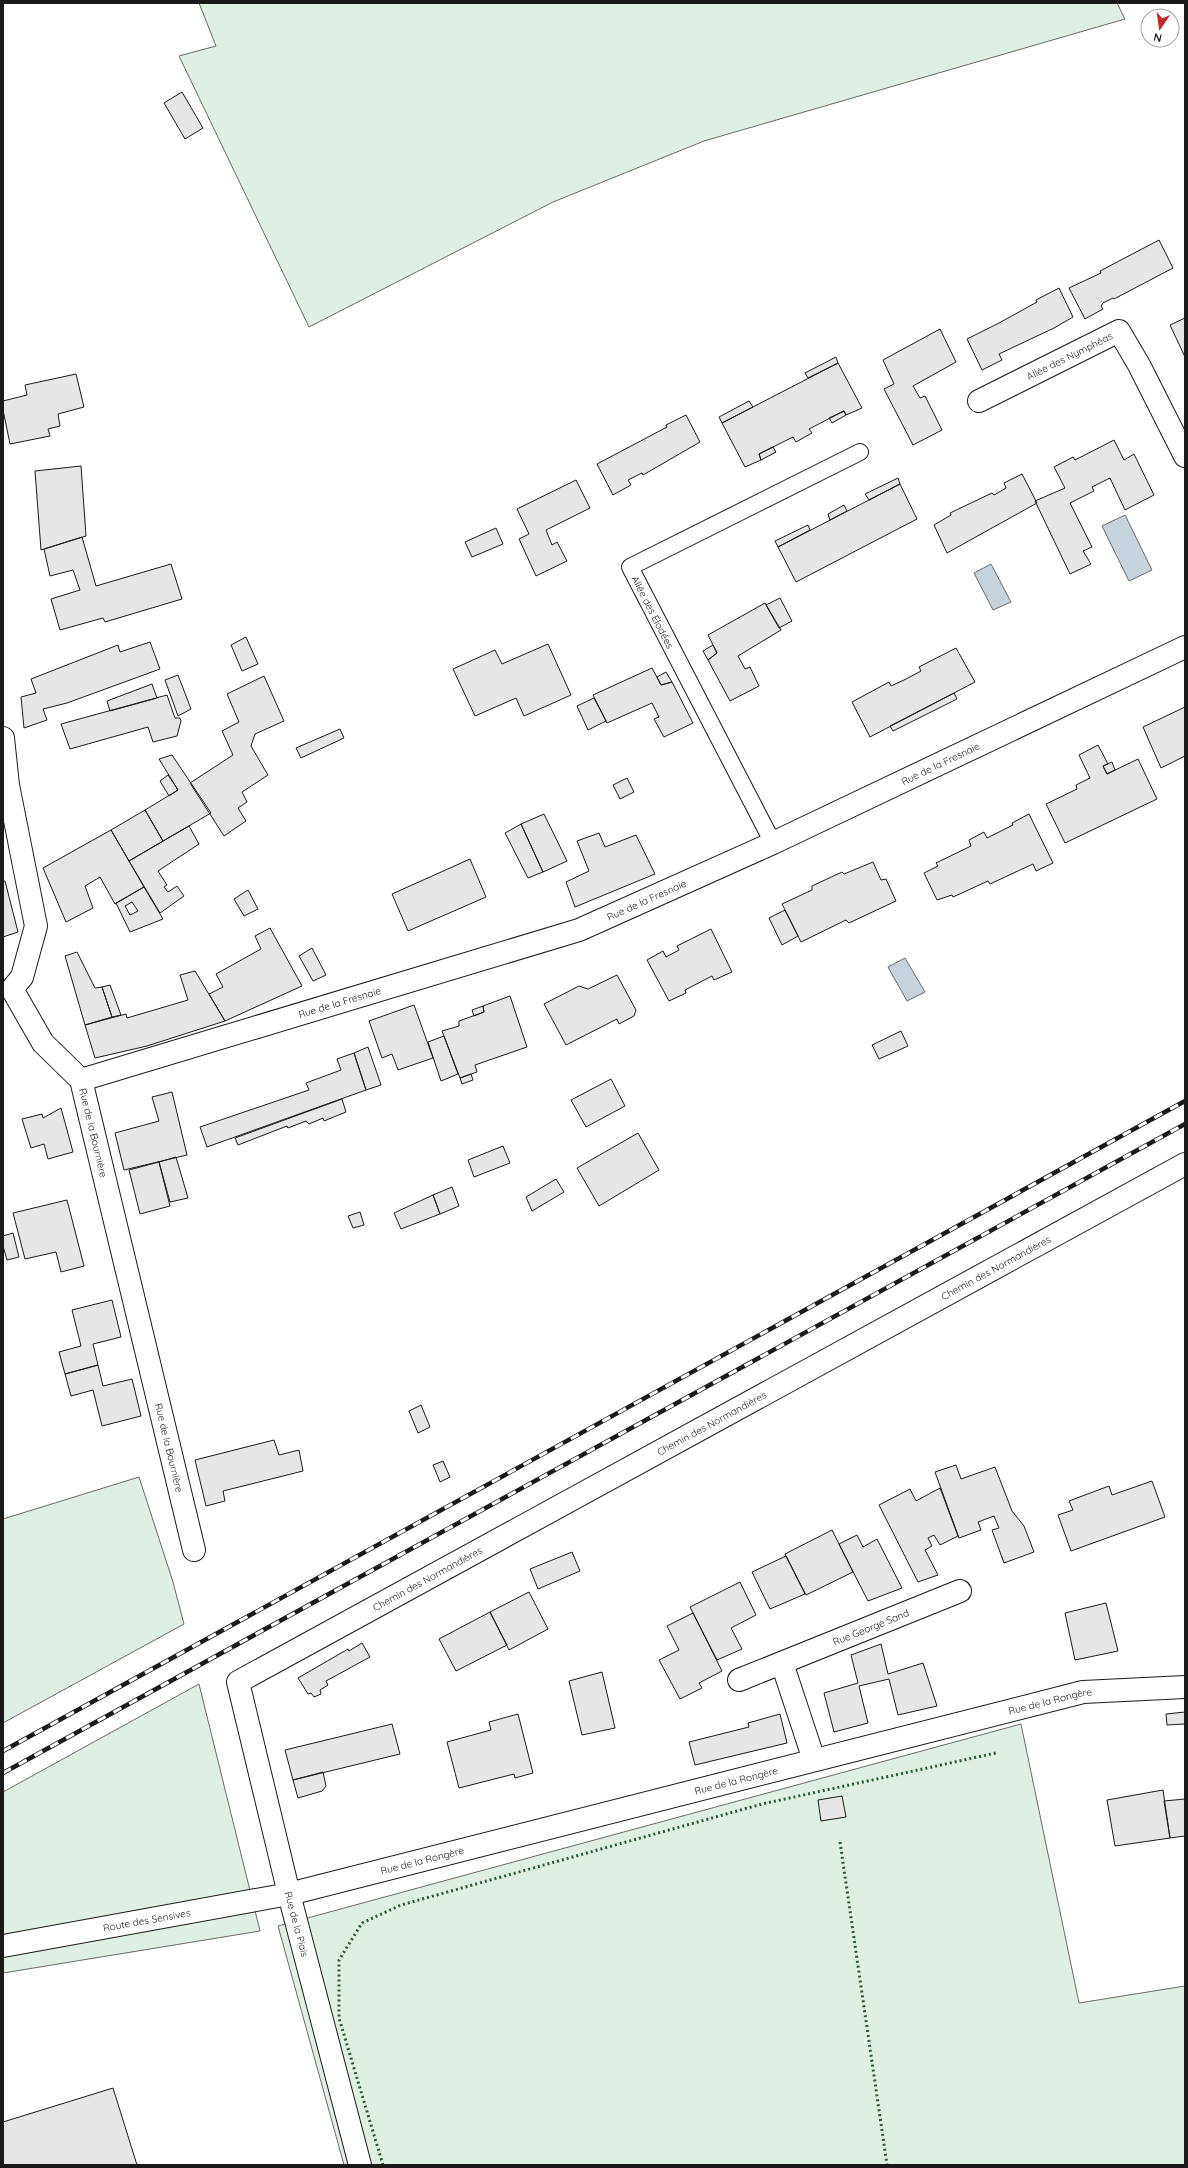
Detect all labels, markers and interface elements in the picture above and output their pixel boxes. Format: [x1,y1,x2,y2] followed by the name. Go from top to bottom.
[1140,8,1180,48] north arrow
[1152,30,1163,45] text: N
[1024,329,1115,383] street label: Allée des Nymphéas
[629,574,677,651] street label: Allée des Élodées
[899,739,982,788] street label: Rue de la Fresnaie
[605,877,689,924] street label: Rue de la Fresnaie
[297,984,383,1021] street label: Rue de la Fresnaie
[76,1087,110,1179] street label: Rue de la Bournière
[939,1233,1053,1303] street label: Chemin des Normandières
[655,1388,769,1459] street label: Chemin des Normandières
[152,1402,186,1494] street label: Rue de la Bournière
[371,1544,485,1614] street label: Chemin des Normandières
[831,1606,911,1649] street label: Rue George Sand
[1007,1686,1093,1718] street label: Rue de la Rongère
[693,1764,780,1798] street label: Rue de la Rongère
[379,1844,466,1878] street label: Rue de la Rongère
[282,1890,312,1959] street label: Rue de la Piais
[102,1906,192,1935] street label: Route des Sensives

